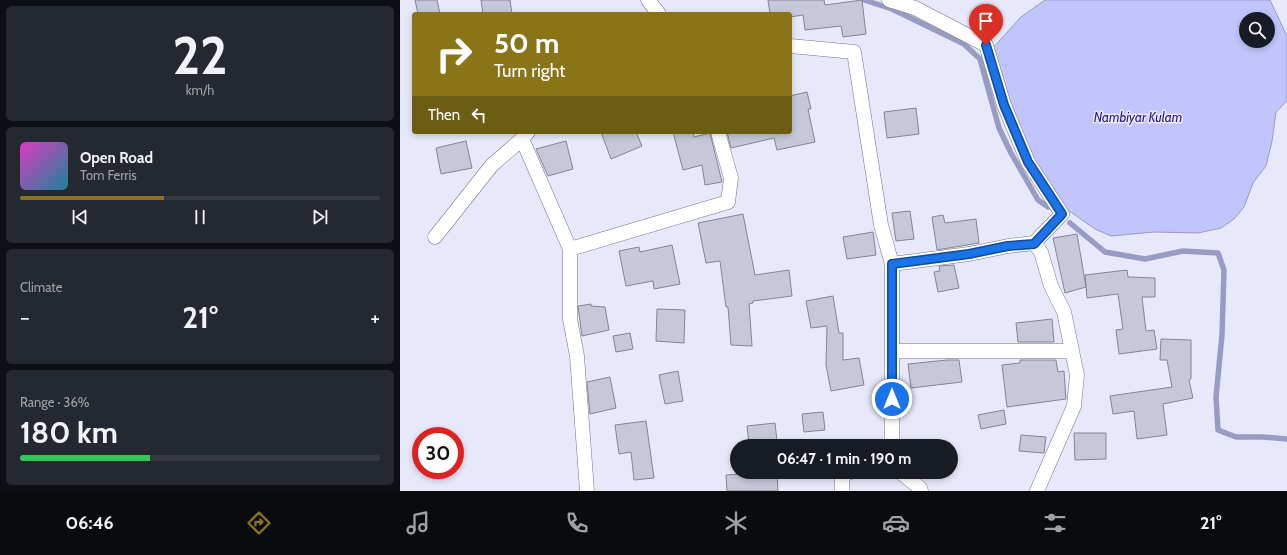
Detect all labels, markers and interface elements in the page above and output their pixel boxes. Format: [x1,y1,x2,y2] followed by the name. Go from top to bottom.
[969,4,1003,45] pin
[975,10,997,32] icon: arrive
[1239,12,1275,48] map controls
[1239,12,1275,48] button: search
[172,24,228,87] text: 22
[494,26,559,60] text: 50 m
[428,28,480,80] icon: right
[494,60,565,82] text: Turn right
[186,82,214,98] text: km/h
[468,104,490,126] icon: left
[428,106,460,124] text: Then
[1094,109,1182,125] water label: Nambiyar Kulam
[80,149,153,167] text: Open Road
[80,167,137,183] text: Tom Ferris
[69,206,91,228] icon: previous
[189,206,211,228] icon: pause
[309,206,331,228] icon: next
[20,279,62,295] text: Climate
[182,299,218,336] text: 21°
[20,304,30,331] text: −
[370,304,380,331] text: +
[871,378,913,420] position arrow
[20,394,89,410] text: Range · 36%
[20,414,118,451] text: 180 km
[412,427,464,479] speed limit sign: 30
[777,450,911,468] text: 06:47 · 1 min · 190 m
[245,509,273,537] icon: directions
[404,509,432,537] icon: music
[563,509,591,537] icon: phone
[722,509,750,537] icon: climate
[882,509,910,537] icon: car
[1041,509,1069,537] icon: filters
[66,512,114,534] text: 06:46
[1200,512,1221,534] text: 21°

